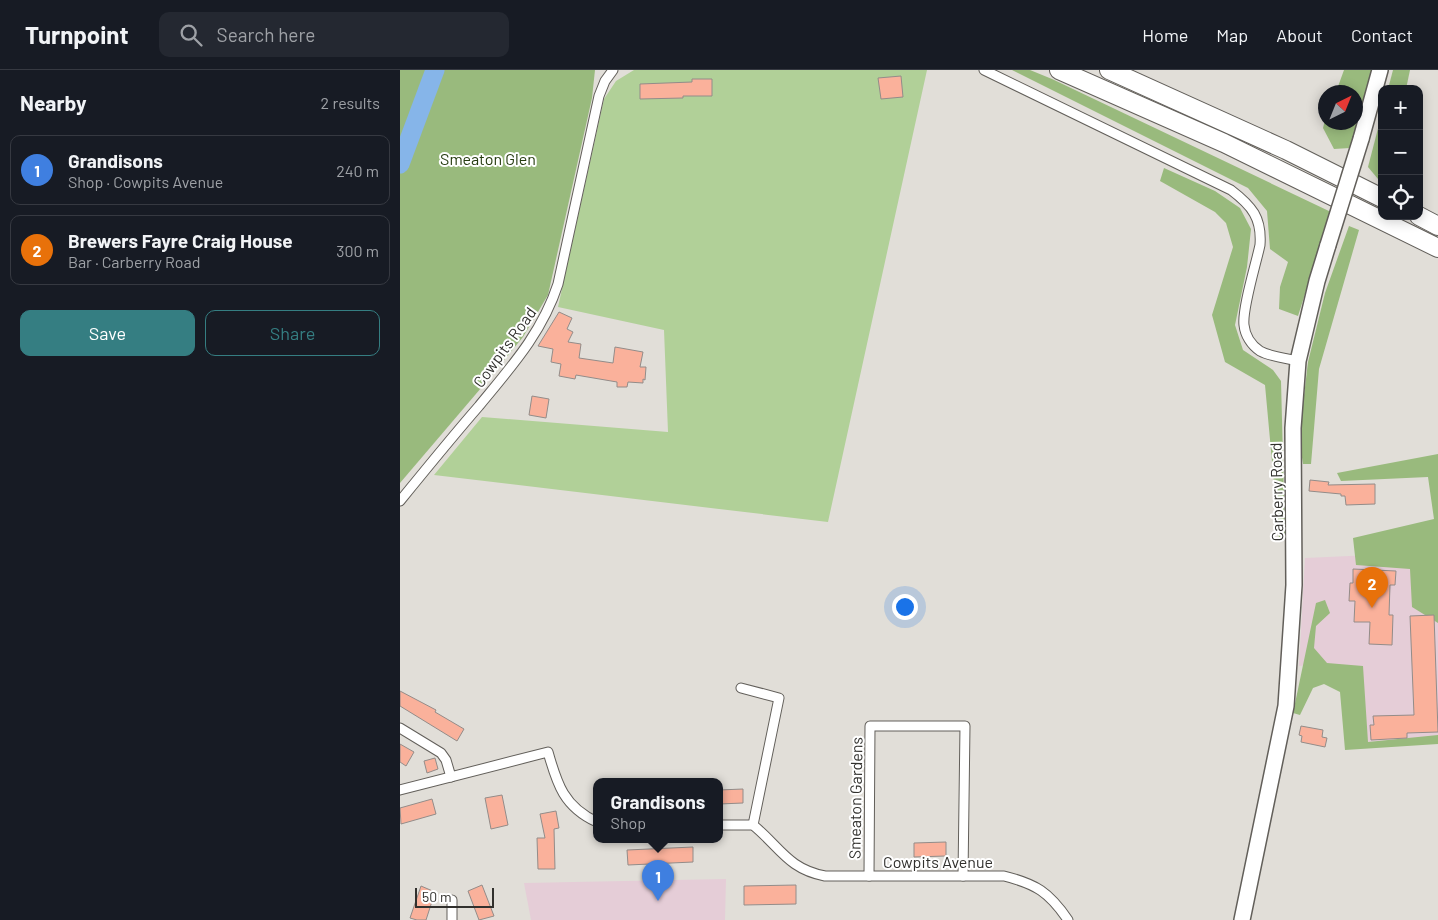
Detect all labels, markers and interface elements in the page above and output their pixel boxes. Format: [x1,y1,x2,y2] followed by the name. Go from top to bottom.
[159,12,509,57] search box
[25,20,129,49] text: Turnpoint
[177,21,205,49] icon: search
[217,23,315,46] text: Search here
[1142,24,1188,46] text: Home
[1216,24,1248,46] text: Map
[1276,24,1323,46] text: About
[1351,24,1413,46] text: Contact
[1318,85,1363,130] north arrow
[1378,85,1423,220] map controls
[1378,85,1423,130] button: +
[20,90,86,115] text: Nearby
[321,93,380,112] text: 2 results
[1378,130,1423,175] button: −
[68,149,163,172] text: Grandisons
[440,149,536,168] park label: Smeaton Glen
[34,161,40,180] text: 1
[336,161,379,180] text: 240 m
[68,172,223,191] text: Shop · Cowpits Avenue
[1378,175,1423,220] button: locate
[68,229,293,252] text: Brewers Fayre Craig House
[33,241,41,260] text: 2
[336,241,379,260] text: 300 m
[68,252,201,271] text: Bar · Carberry Road
[469,303,539,391] street label: Cowpits Road
[20,310,195,356] button: Save
[205,310,380,356] button: Share
[1266,442,1286,542] street label: Carberry Road
[1356,567,1388,608] pin: 2
[892,594,918,620] your location
[844,737,866,859] street label: Smeaton Gardens
[593,778,723,843] popup
[611,790,705,813] text: Grandisons
[611,813,646,832] text: Shop
[883,852,993,871] street label: Cowpits Avenue
[642,860,674,901] pin: 1
[415,885,494,908] scale bar
[422,888,451,905] text: 50 m

